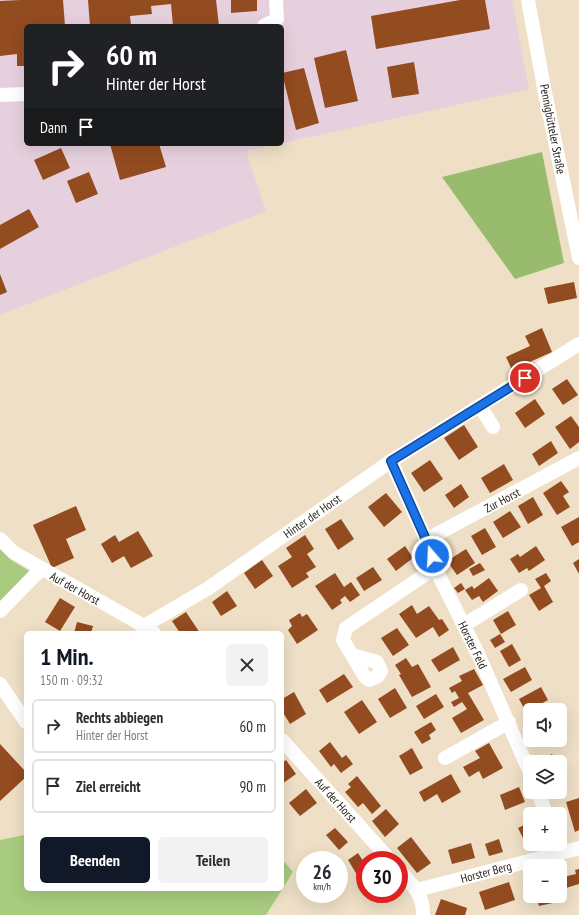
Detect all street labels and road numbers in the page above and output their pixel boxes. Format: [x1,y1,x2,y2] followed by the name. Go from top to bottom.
[537,83,569,175] street label: Pennigbütteler Straße
[482,484,523,516] street label: Zur Horst
[280,490,344,541] street label: Hinter der Horst
[47,568,103,608] street label: Auf der Horst
[455,619,491,671] street label: Horster Feld
[312,775,360,826] street label: Auf der Horst
[459,858,513,886] street label: Horster Berg

